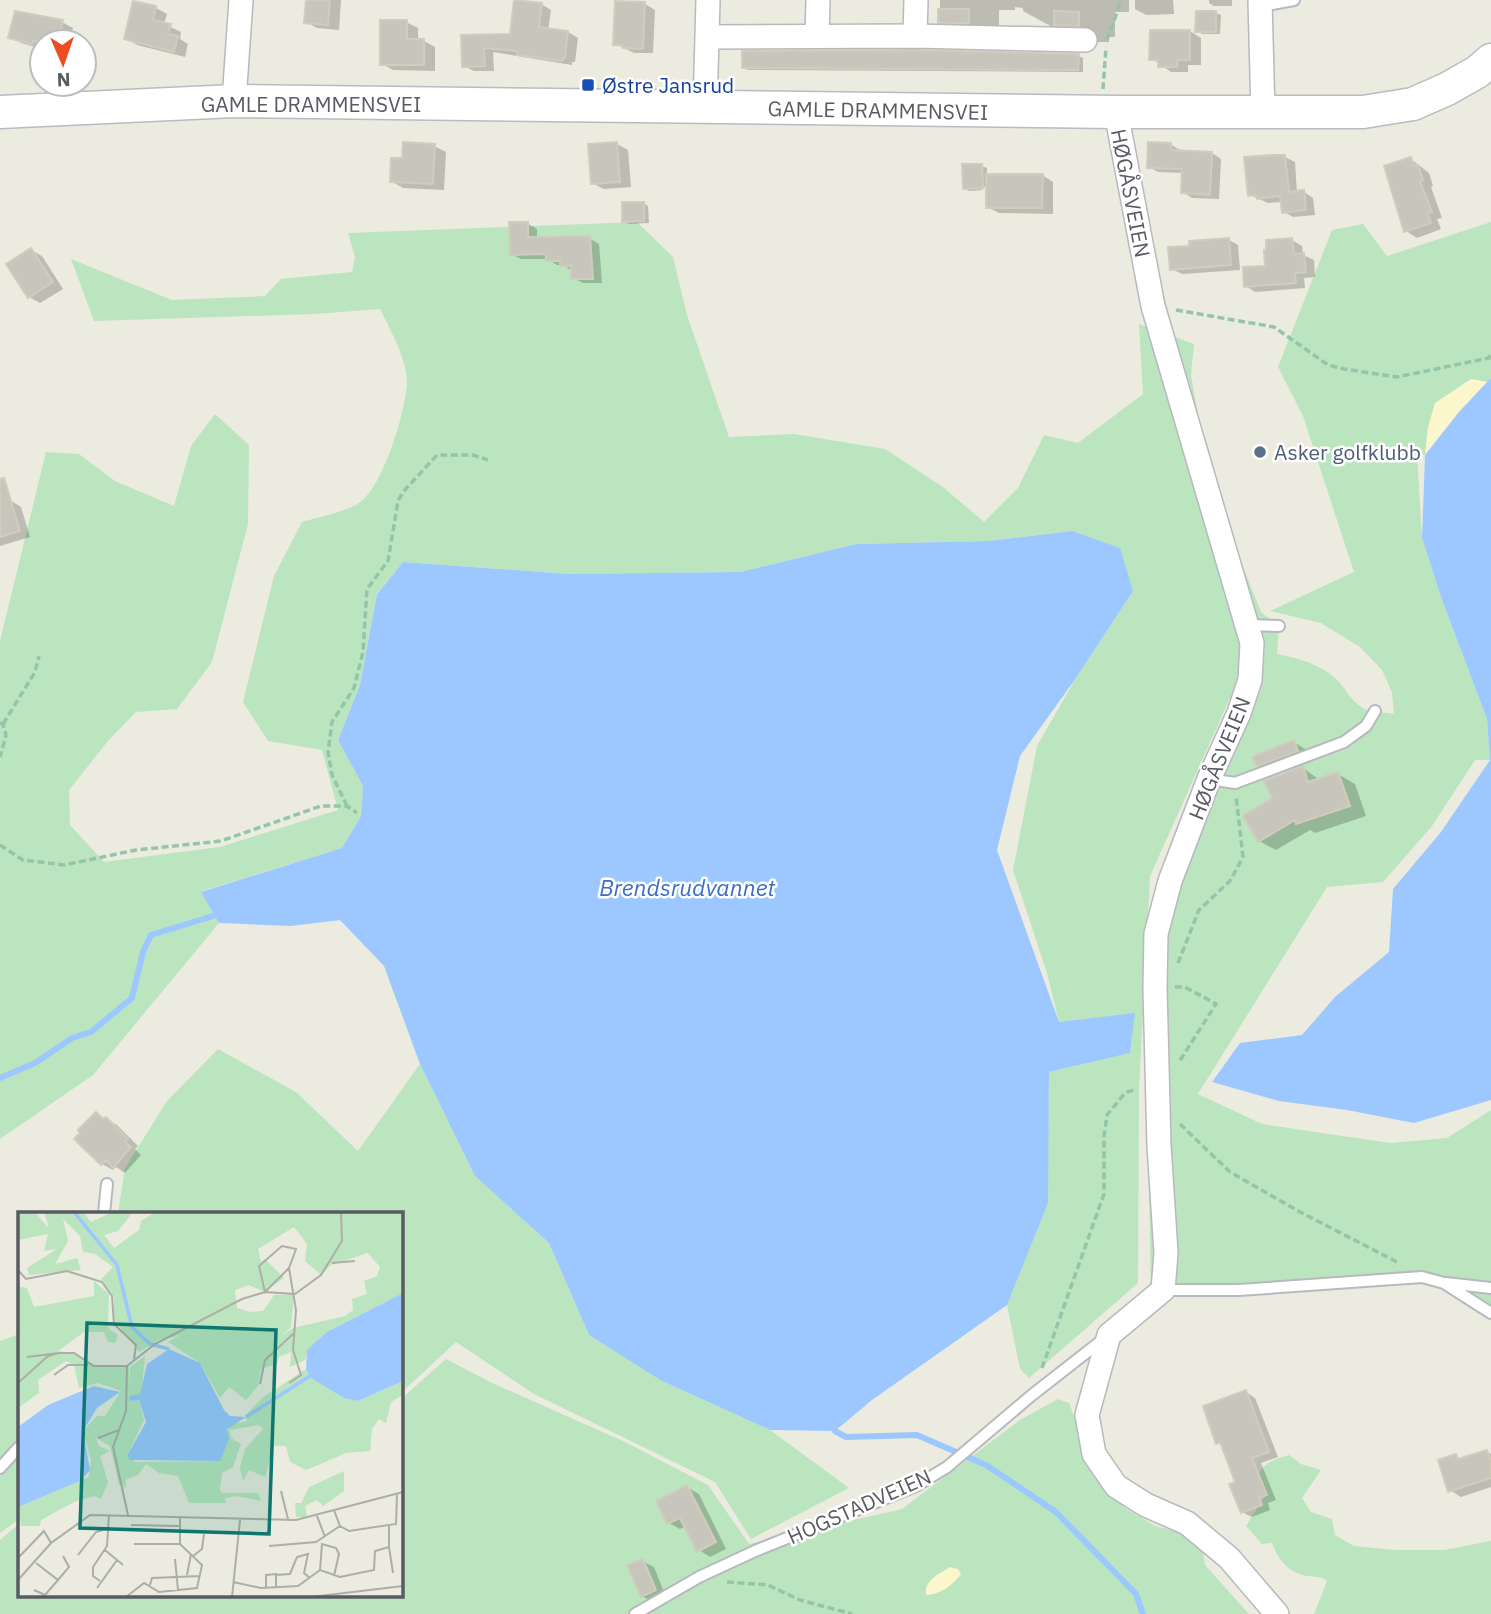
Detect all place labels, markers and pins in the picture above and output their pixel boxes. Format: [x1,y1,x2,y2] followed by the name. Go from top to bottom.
[602,71,734,99] place label: Østre Jansrud
[580,77,596,93] marker: Østre Jansrud
[1274,438,1421,466] place label: Asker golfklubb
[1252,444,1268,460] marker: Asker golfklubb

